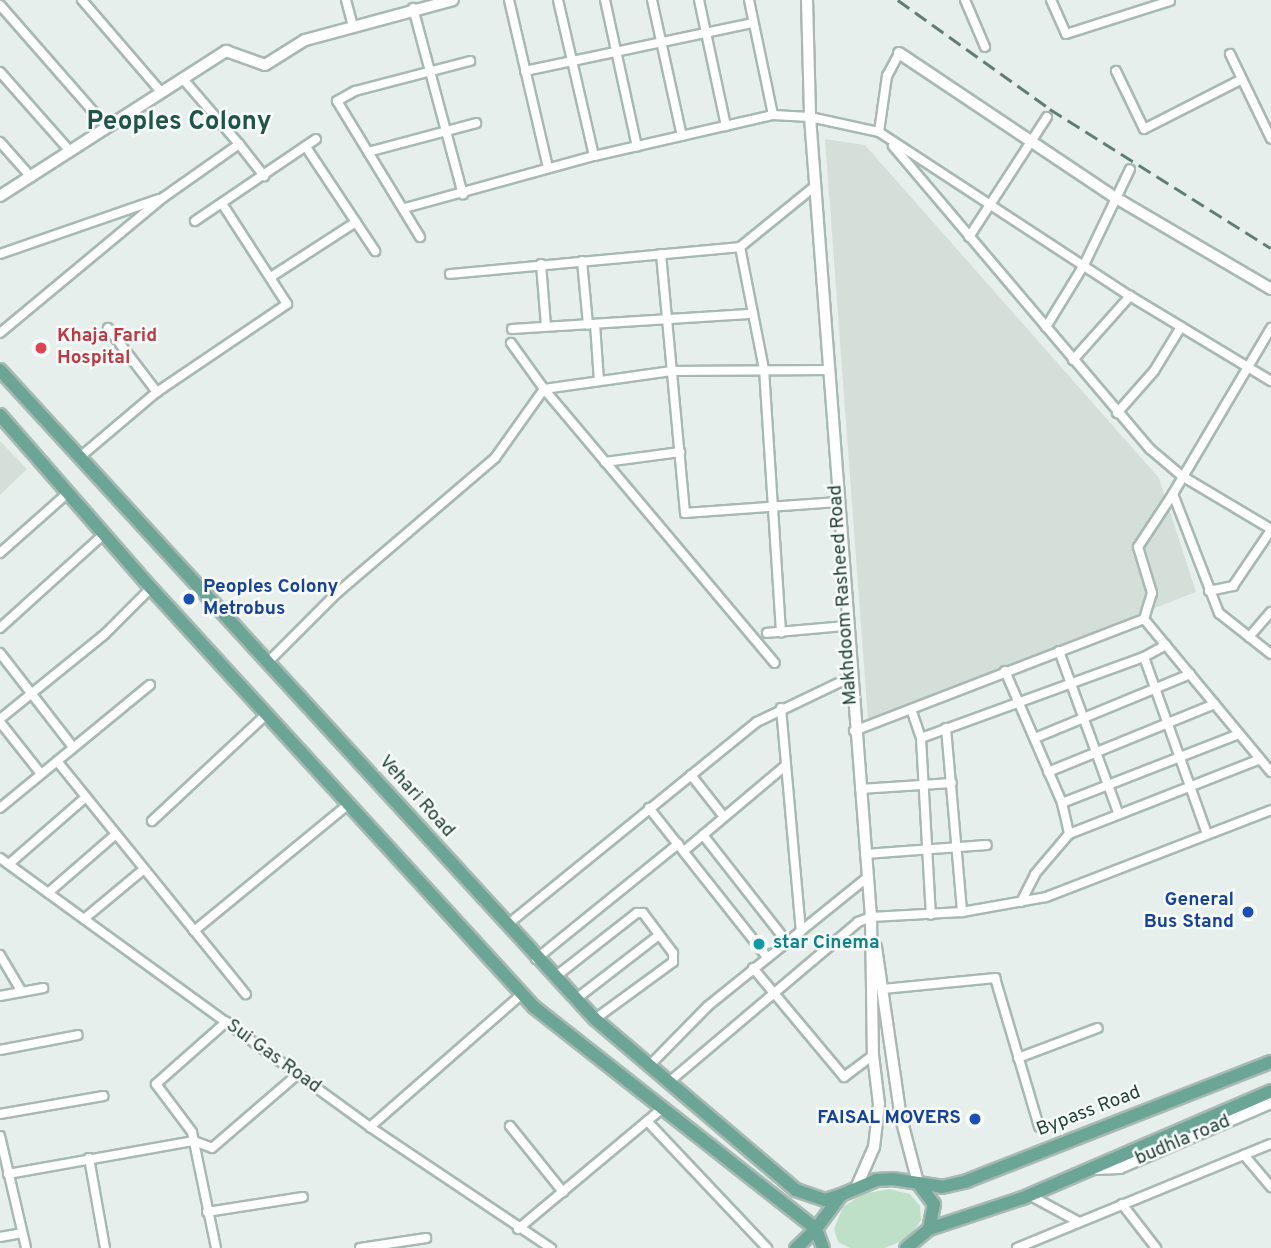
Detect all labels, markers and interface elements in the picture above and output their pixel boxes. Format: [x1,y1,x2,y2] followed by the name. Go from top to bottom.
[86,107,272,139] district label: Peoples Colony
[57,326,157,370] place label: Khaja Farid Hospital
[31,338,51,358] marker: Khaja Farid Hospital
[825,484,863,706] street label: Makhdoom Rasheed Road
[203,577,338,621] place label: Peoples Colony Metrobus
[181,591,197,607] marker: Peoples Colony Metrobus
[373,751,459,843] street label: Vehari Road
[1144,890,1234,934] place label: General Bus Stand
[1240,904,1256,920] marker: General Bus Stand
[773,933,880,955] place label: star Cinema
[751,936,767,952] marker: star Cinema
[221,1015,325,1099] street label: Sui Gas Road
[1034,1082,1144,1142] street label: Bypass Road
[817,1108,961,1130] place label: FAISAL MOVERS
[967,1111,983,1127] marker: FAISAL MOVERS
[1132,1111,1234,1171] street label: budhla road

